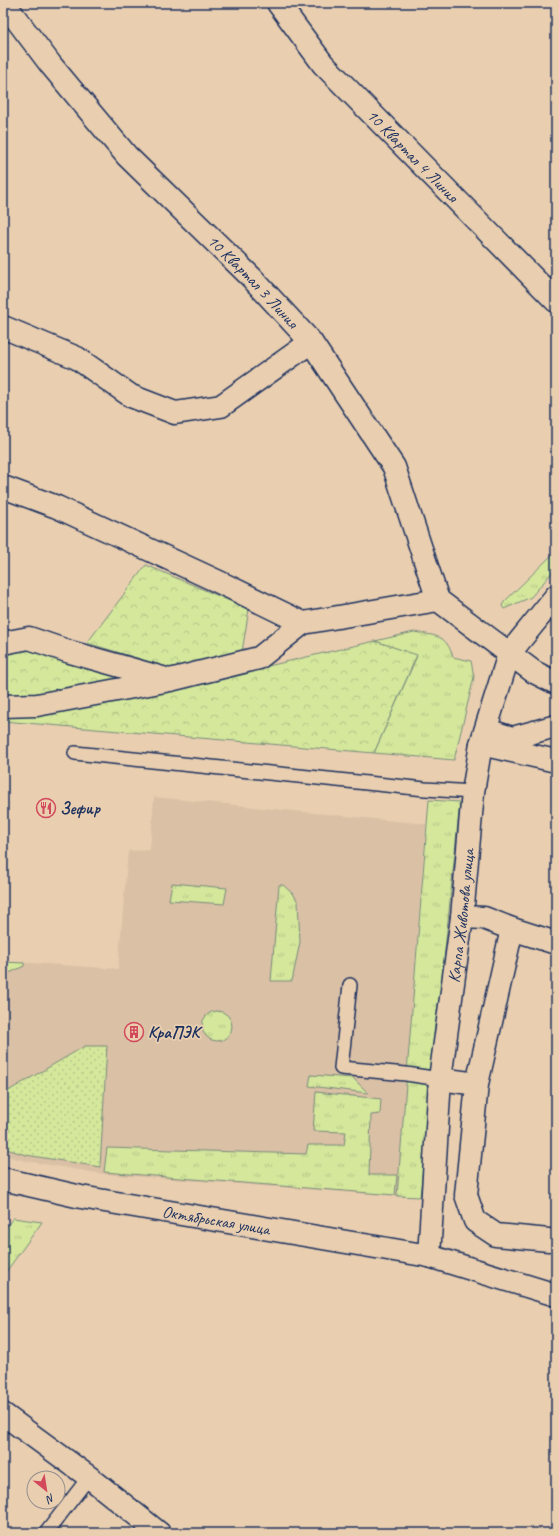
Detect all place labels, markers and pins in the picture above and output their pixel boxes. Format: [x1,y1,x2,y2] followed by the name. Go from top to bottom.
[35,797,57,819] restaurant icon: Зефир
[60,798,101,819] place label: Зефир
[123,1021,145,1043] building icon: КраПЭК
[148,1022,203,1043] place label: КраПЭК

